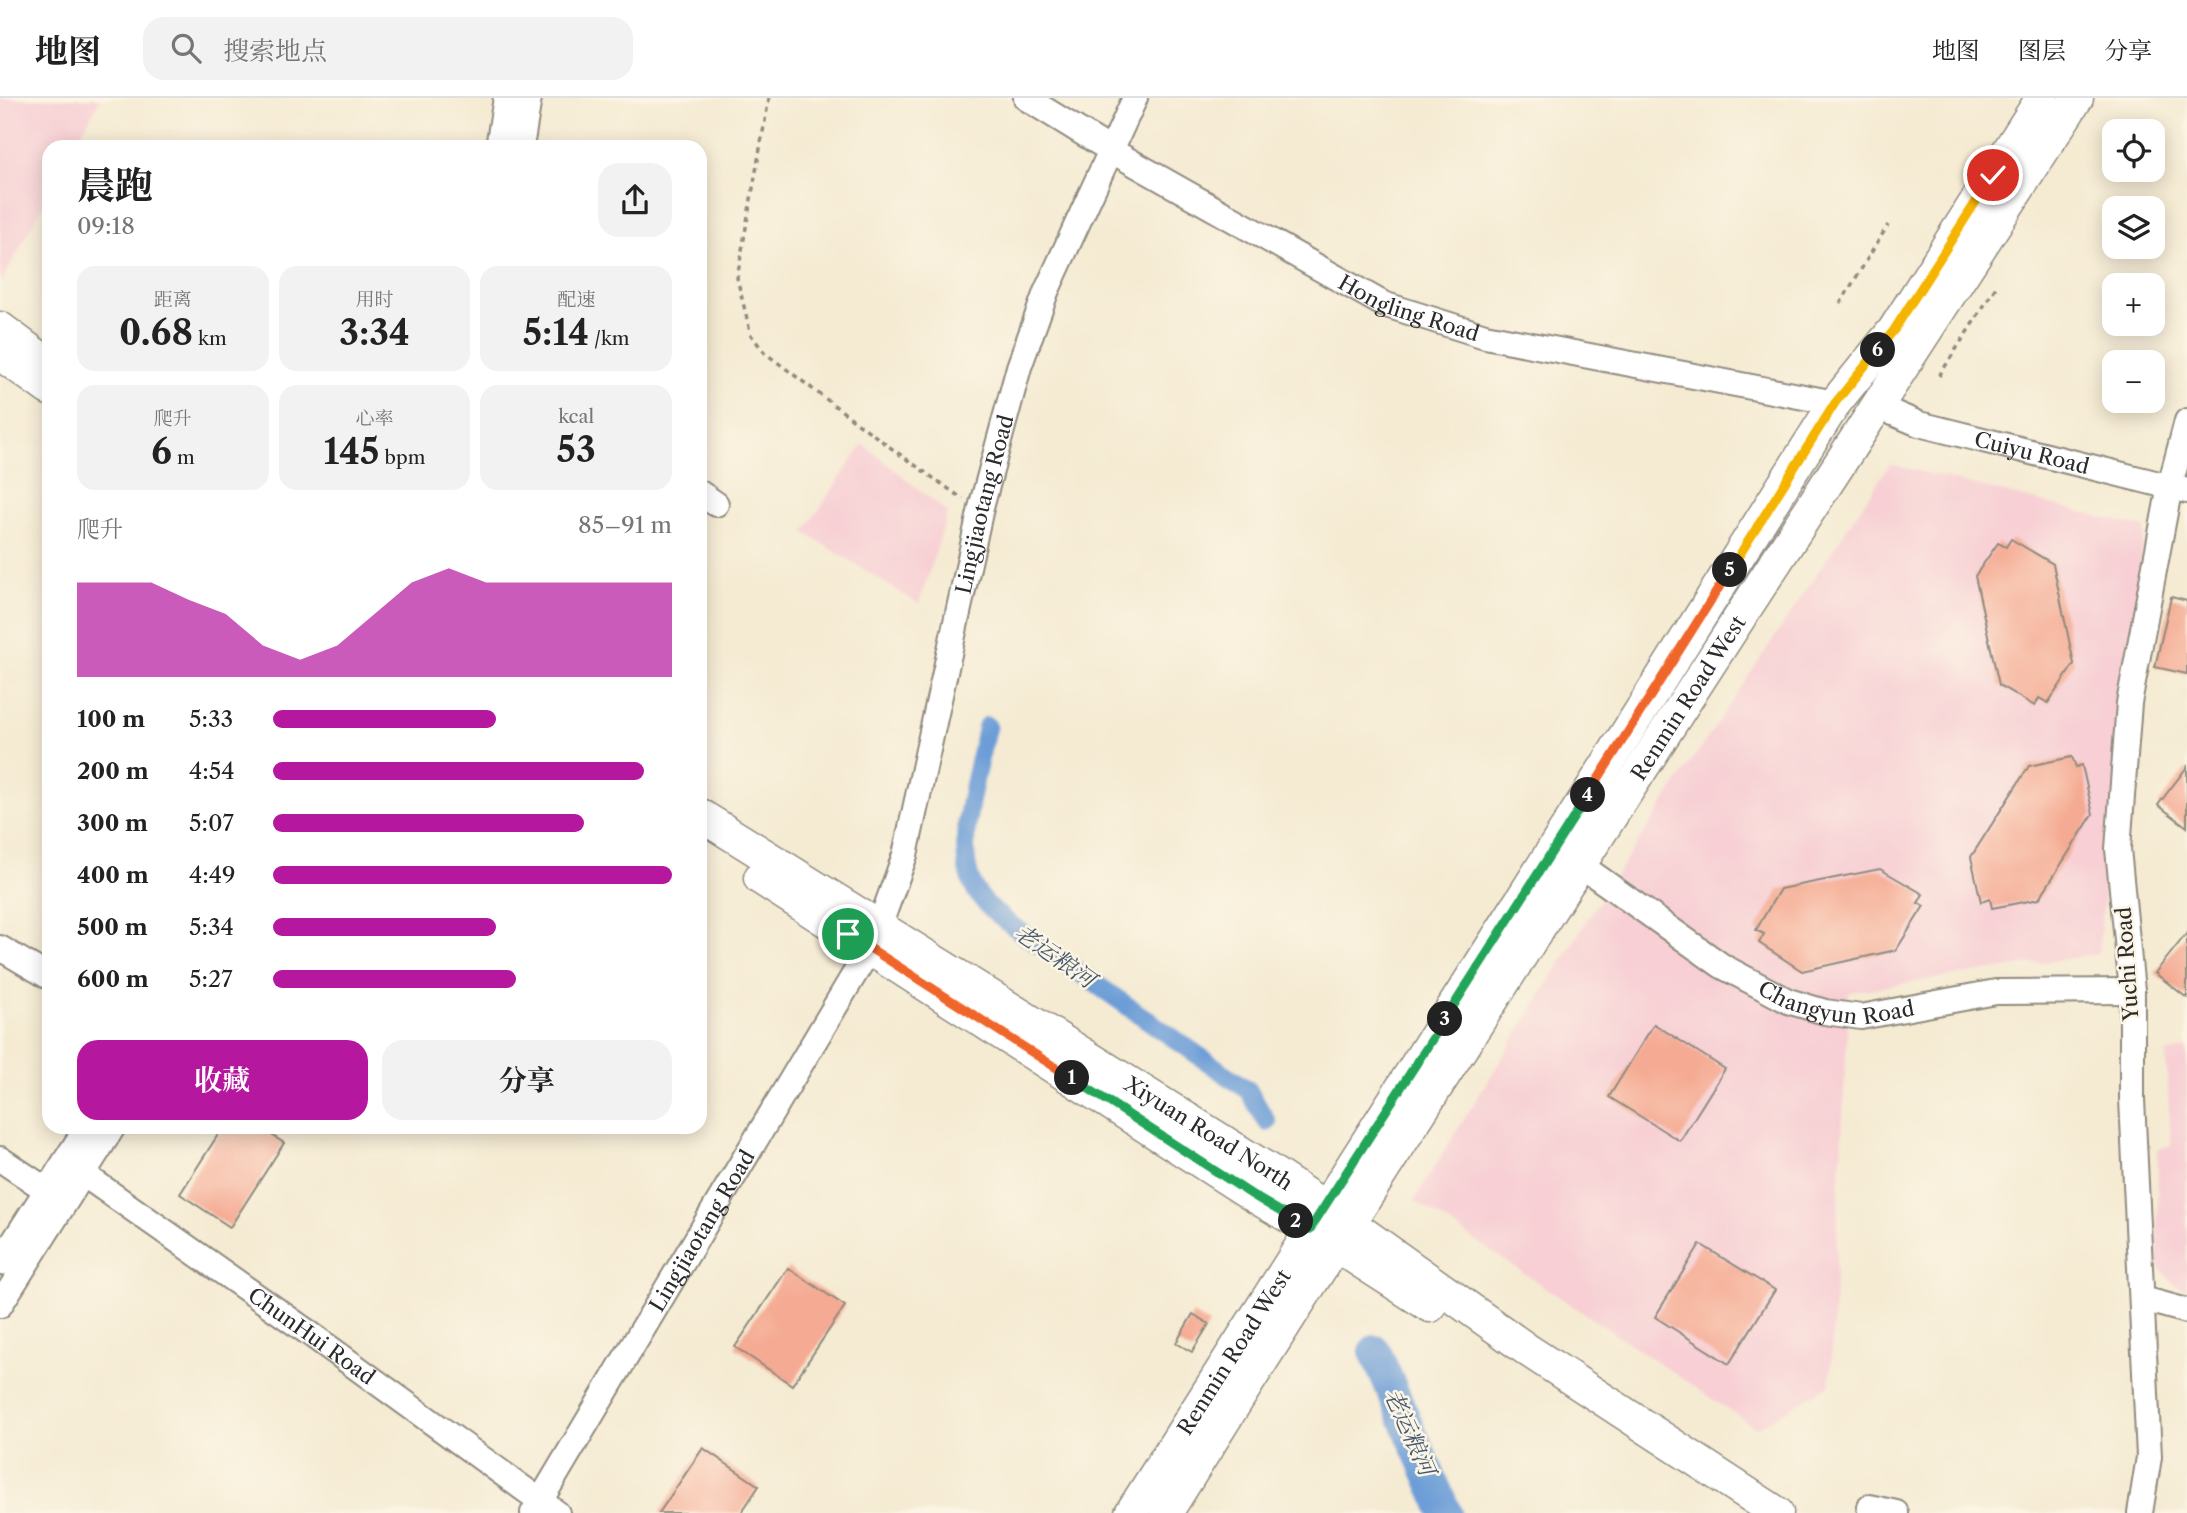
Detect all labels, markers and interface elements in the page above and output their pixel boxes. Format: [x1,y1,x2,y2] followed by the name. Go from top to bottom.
[143,17,633,80] search box
[167,29,205,67] icon: search
[35,31,101,72] text: 地图
[223,35,327,67] text: 搜索地点
[1932,36,1980,65] text: 地图
[2018,36,2066,65] text: 图层
[2104,36,2152,65] text: 分享
[2102,119,2165,413] map controls
[2102,119,2165,182] button: locate
[1963,145,2023,205] pin
[1974,156,2012,194] icon: check
[77,162,153,209] text: 晨跑
[598,163,672,237] button: share
[2102,196,2165,259] button: layers
[77,212,135,240] text: 09:18
[1334,269,1483,346] street label: Hongling Road
[2102,273,2165,336] button: +
[154,288,192,311] text: 距离
[355,288,394,311] text: 用时
[557,288,595,311] text: 配速
[119,311,193,354] text: 0.68
[339,311,410,354] text: 3:34
[523,311,589,354] text: 5:14
[193,327,227,350] text: km
[589,327,630,350] text: /km
[1860,332,1896,368] pin: 6
[1872,338,1883,361] text: 6
[2102,350,2165,413] button: −
[558,405,594,428] text: kcal
[154,407,192,430] text: 爬升
[355,407,394,430] text: 心率
[950,412,1018,596] street label: Lingjiaotang Road
[1972,426,2092,479] street label: Cuiyu Road
[557,428,596,471] text: 53
[151,430,172,473] text: 6
[324,430,379,473] text: 145
[172,446,195,469] text: m
[379,446,425,469] text: bpm
[578,511,672,539] text: 85–91 m
[77,515,123,543] text: 爬升
[1712,552,1748,588] pin: 5
[1724,558,1735,581] text: 5
[1625,610,1751,785] street label: Renmin Road West
[77,705,145,733] text: 100 m
[189,705,233,733] text: 5:33
[77,757,149,785] text: 200 m
[189,757,235,785] text: 4:54
[1570,778,1606,812] pin: 4
[1582,783,1593,806] text: 4
[77,809,148,837] text: 300 m
[189,809,234,837] text: 5:07
[77,861,149,889] text: 400 m
[189,861,236,889] text: 4:49
[818,904,878,964] pin
[2111,906,2144,1023] street label: Yuchi Road
[77,913,148,941] text: 500 m
[189,913,234,941] text: 5:34
[829,915,867,953] icon: arrive
[1009,918,1104,996] water label: 老运粮河
[77,965,149,993] text: 600 m
[189,965,233,993] text: 5:27
[1754,975,1916,1030] street label: Changyun Road
[1428,1002,1462,1037] pin: 3
[1439,1007,1450,1030] text: 3
[77,1040,368,1120] button: 收藏
[382,1040,672,1120] button: 分享
[1054,1060,1090,1096] pin: 1
[1067,1066,1076,1089] text: 1
[1119,1070,1298,1195] street label: Xiyuan Road North
[644,1145,759,1316] street label: Lingjiaotang Road
[1278,1204,1314,1238] pin: 2
[1290,1209,1301,1232] text: 2
[1172,1264,1296,1439] street label: Renmin Road West
[244,1282,380,1390] street label: ChunHui Road
[1379,1384,1443,1483] water label: 老运粮河

